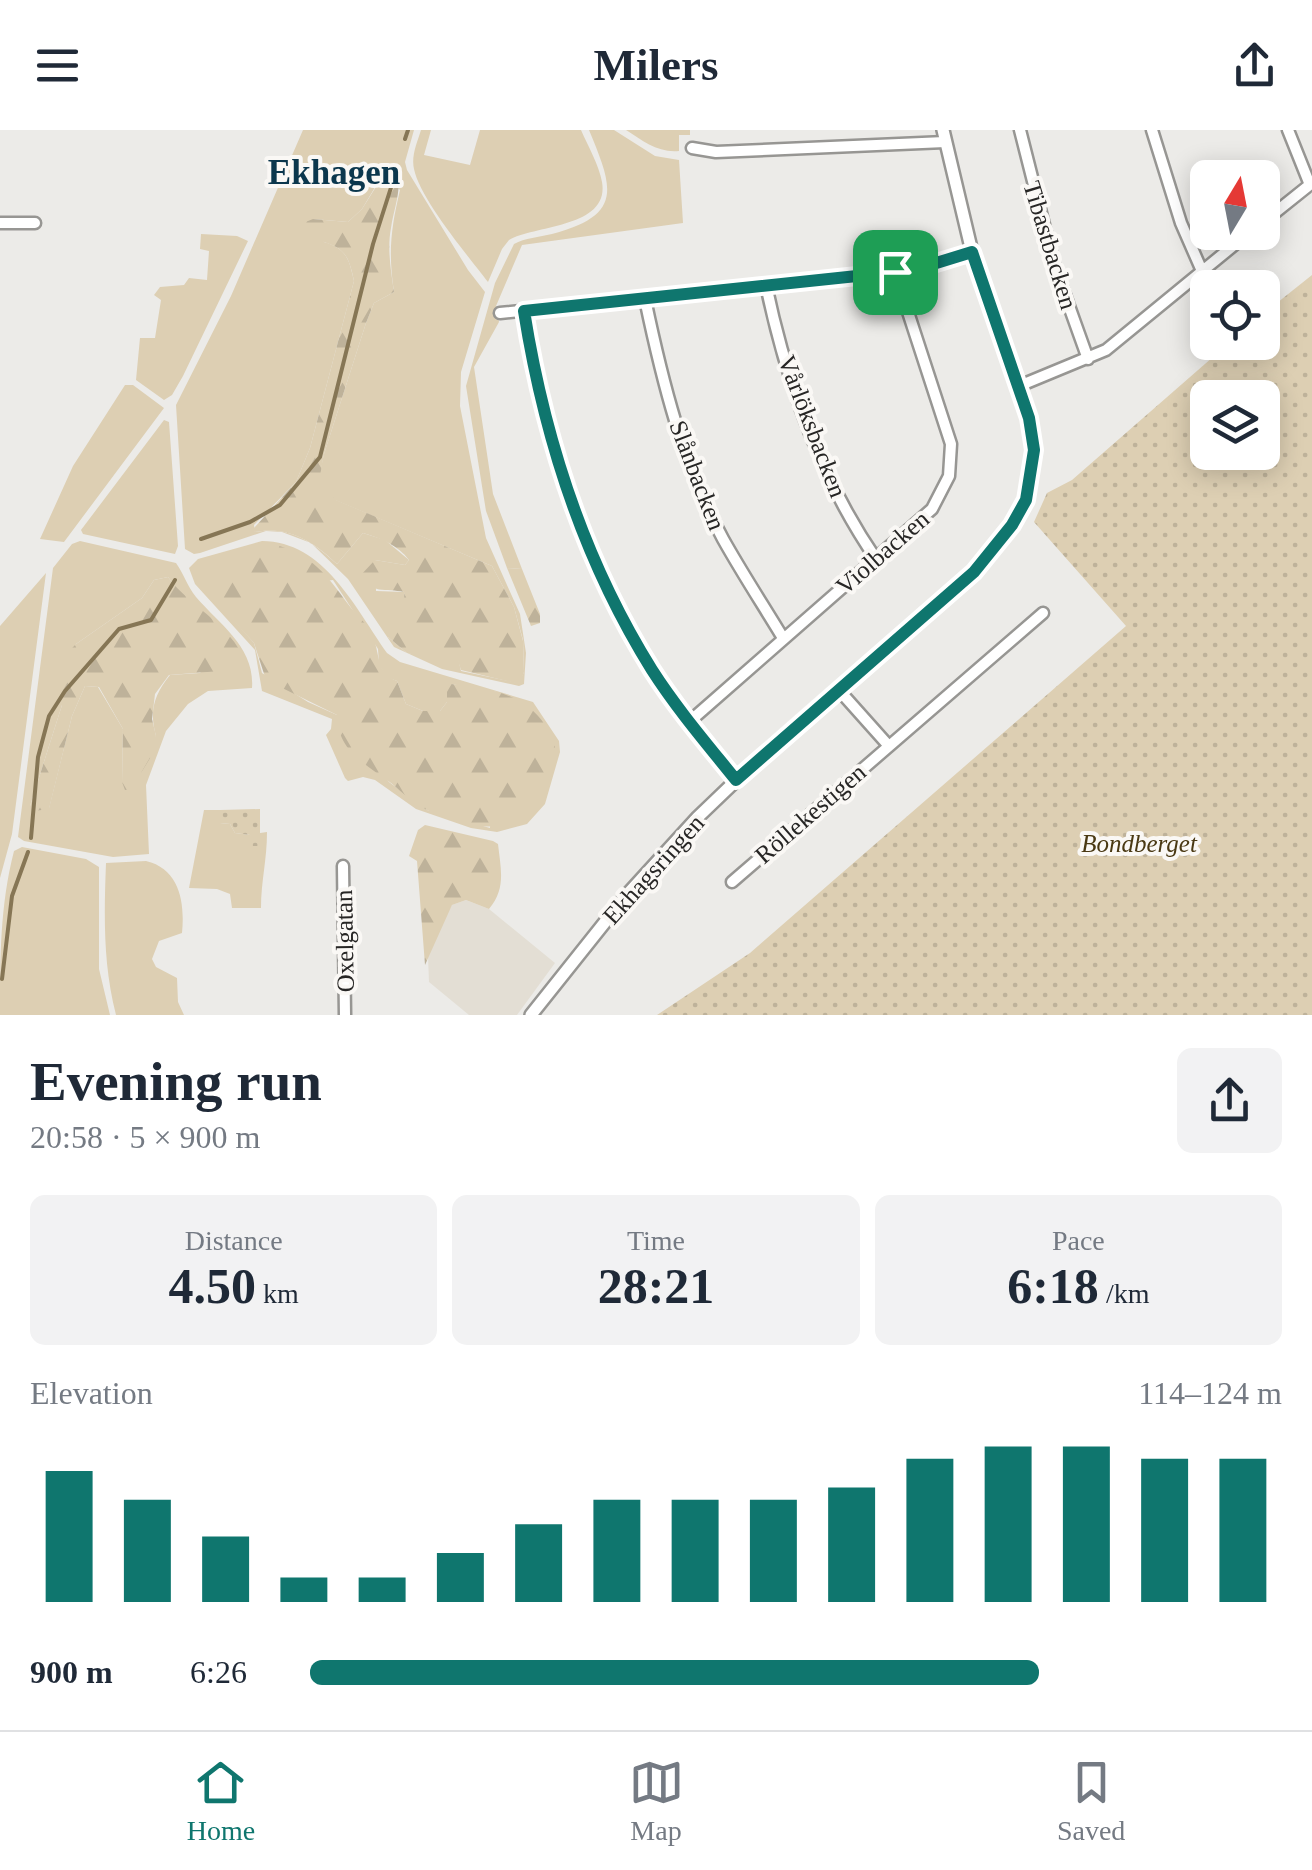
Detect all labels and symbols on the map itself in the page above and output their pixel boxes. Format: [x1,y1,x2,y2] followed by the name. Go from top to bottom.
[268,153,400,192] district label: Ekhagen
[1190,160,1280,250] north arrow
[1018,178,1083,313] street label: Tibastbacken
[853,230,938,315] pin
[773,351,852,501] street label: Vårlöksbacken
[664,417,731,534] street label: Slånbacken
[831,505,934,600] street label: Violbacken
[750,758,871,869] street label: Röllekestigen
[597,809,710,929] street label: Ekhagsringen
[1081,830,1198,857] park label: Bondberget
[330,889,359,993] street label: Oxelgatan

